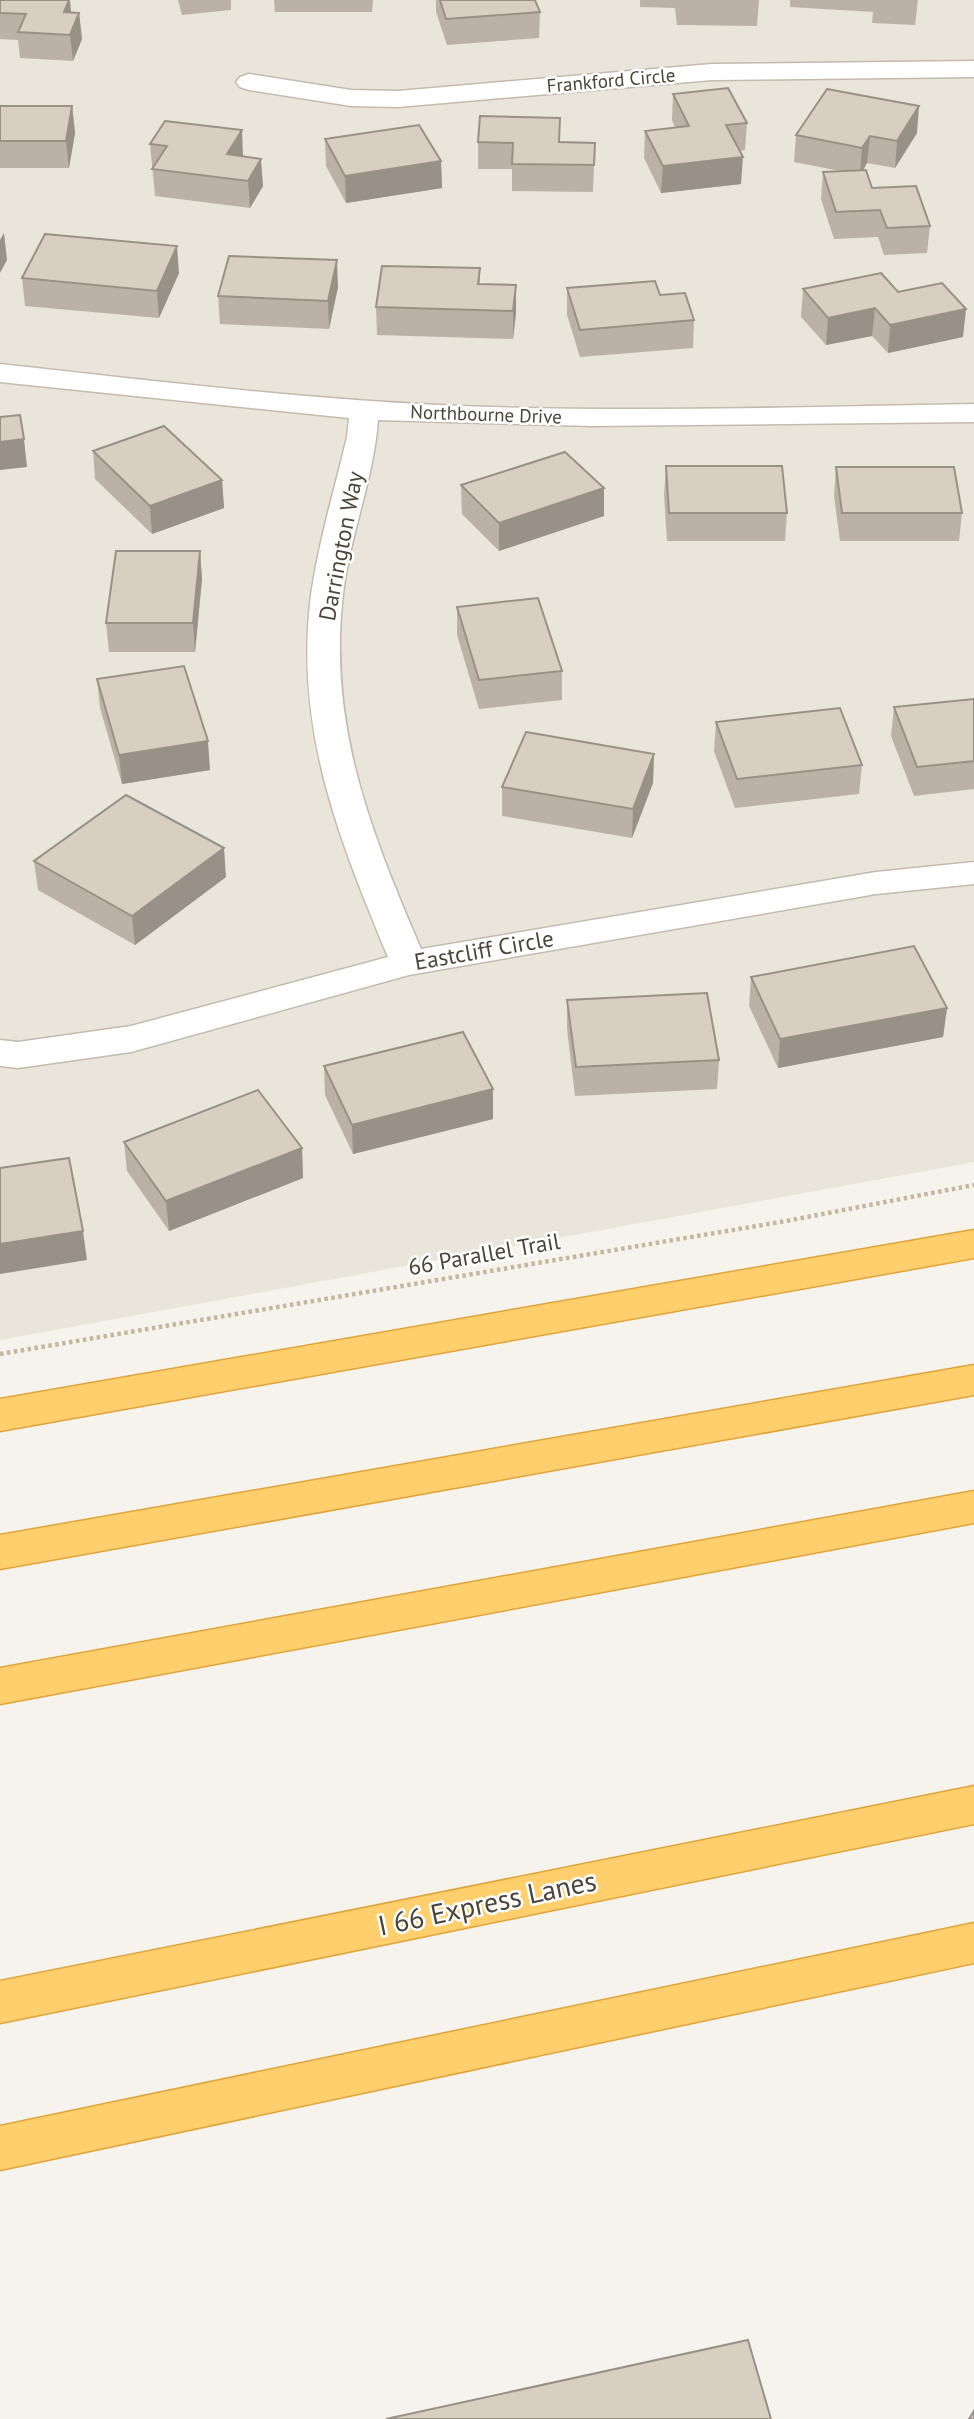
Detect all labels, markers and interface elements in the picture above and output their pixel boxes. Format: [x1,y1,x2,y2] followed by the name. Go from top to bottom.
[546,62,676,98] street label: Frankford Circle
[410,399,562,429] street label: Northbourne Drive
[312,468,369,623] street label: Darrington Way
[412,923,556,976] street label: Eastcliff Circle
[406,1226,562,1281] street label: 66 Parallel Trail
[374,1861,599,1944] street label: I 66 Express Lanes

